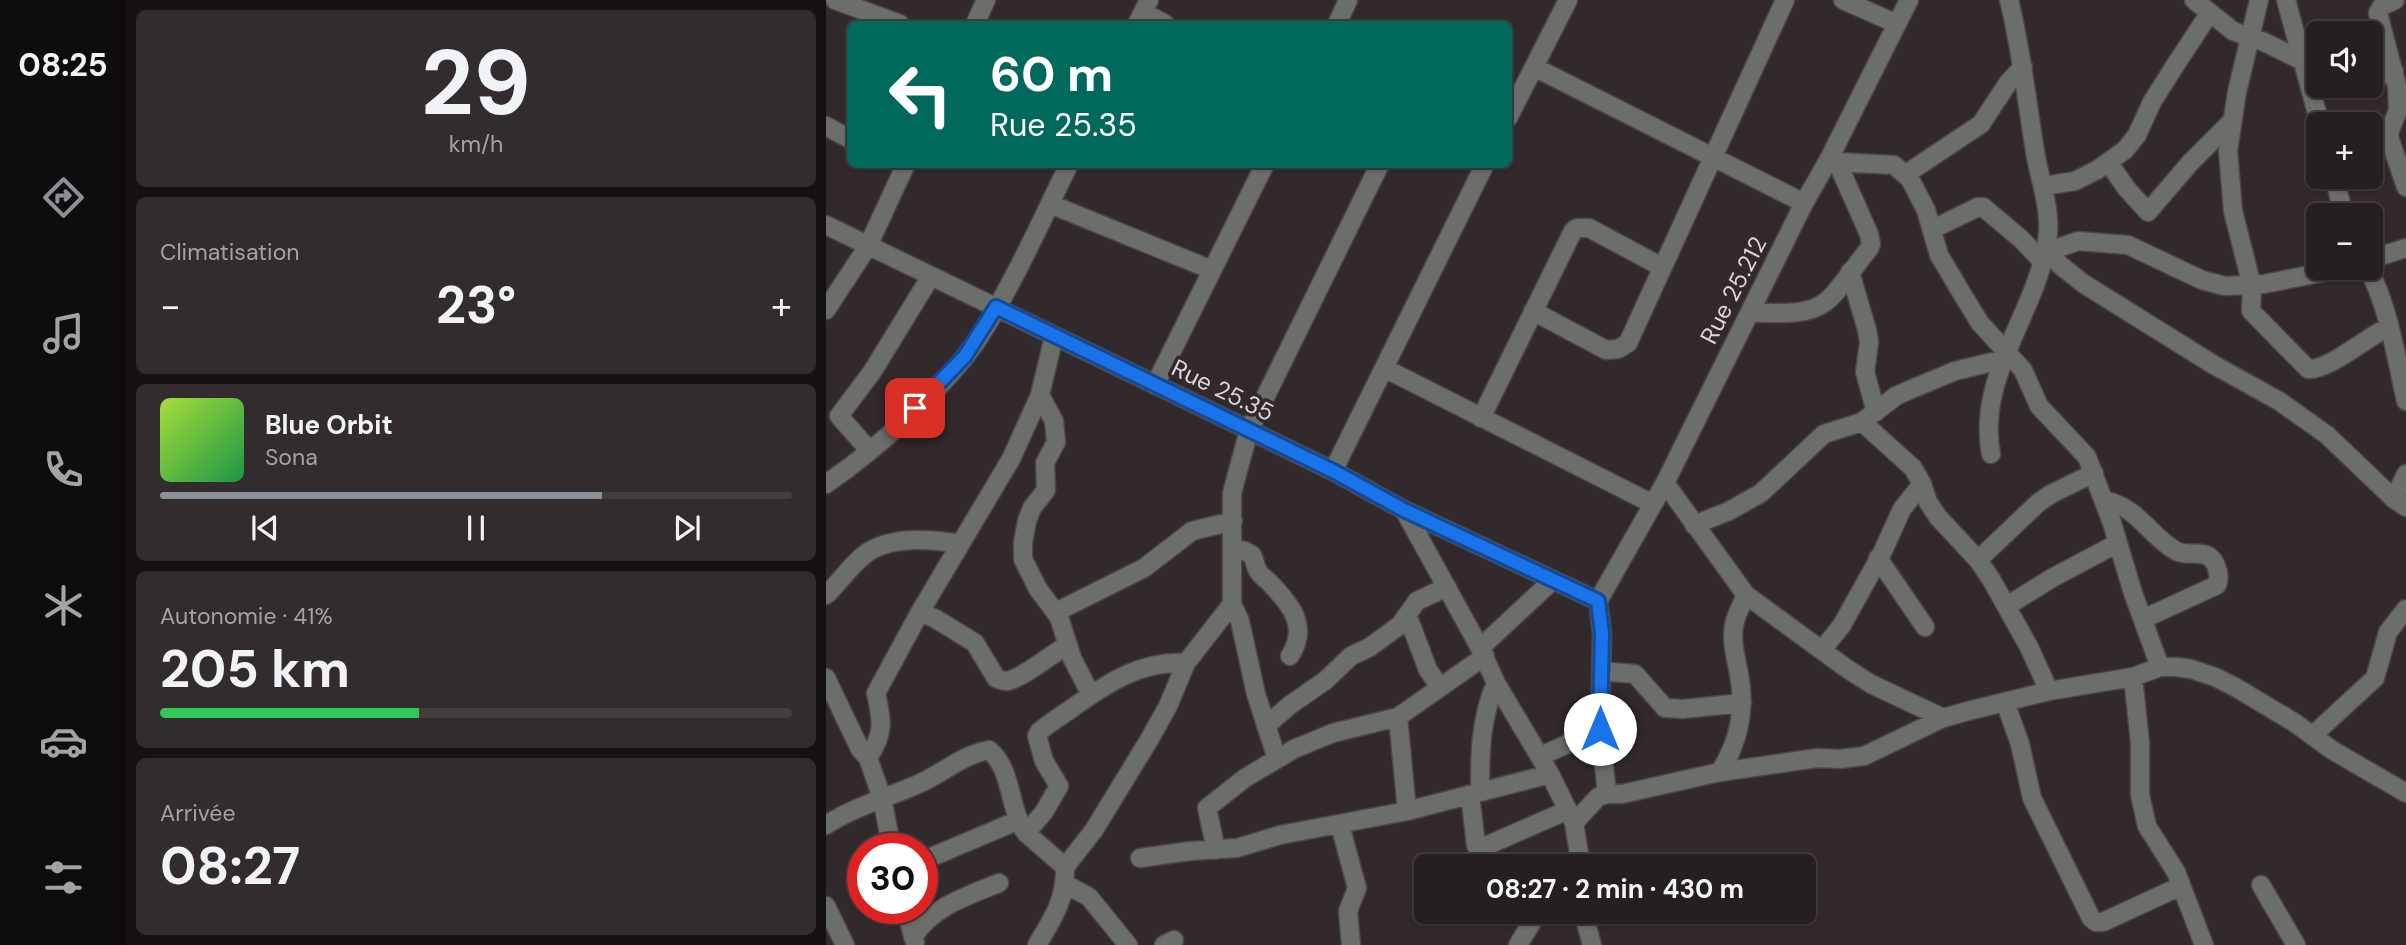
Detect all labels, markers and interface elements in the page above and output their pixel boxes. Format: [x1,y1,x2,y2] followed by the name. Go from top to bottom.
[2306,21,2383,280] map controls
[2306,21,2383,98] button: sound
[421,24,531,142] text: 29
[990,42,1113,106] text: 60 m
[18,44,108,86] text: 08:25
[875,49,966,140] icon: left
[990,104,1137,146] text: Rue 25.35
[2306,112,2383,189] button: +
[449,129,503,159] text: km/h
[39,173,88,222] icon: directions
[2306,203,2383,280] button: −
[1693,231,1773,349] street label: Rue 25.212
[160,237,299,267] text: Climatisation
[436,271,516,339] text: 23°
[160,281,181,331] text: −
[771,281,792,331] text: +
[39,309,88,358] icon: music
[1167,352,1279,428] street label: Rue 25.35
[885,378,945,438] pin
[896,389,934,427] icon: arrive
[265,408,393,442] text: Blue Orbit
[265,442,318,472] text: Sona
[39,445,88,494] icon: phone
[246,509,284,547] icon: previous
[457,509,495,547] icon: pause
[668,509,706,547] icon: next
[39,581,88,630] icon: climate
[160,601,332,631] text: Autonomie · 41%
[160,635,350,703] text: 205 km
[1563,692,1637,766] position arrow
[39,717,88,766] icon: car
[160,798,236,828] text: Arrivée
[160,832,300,900] text: 08:27
[847,833,938,924] speed limit sign: 30
[39,853,88,902] icon: filters
[1486,872,1744,906] text: 08:27 · 2 min · 430 m

